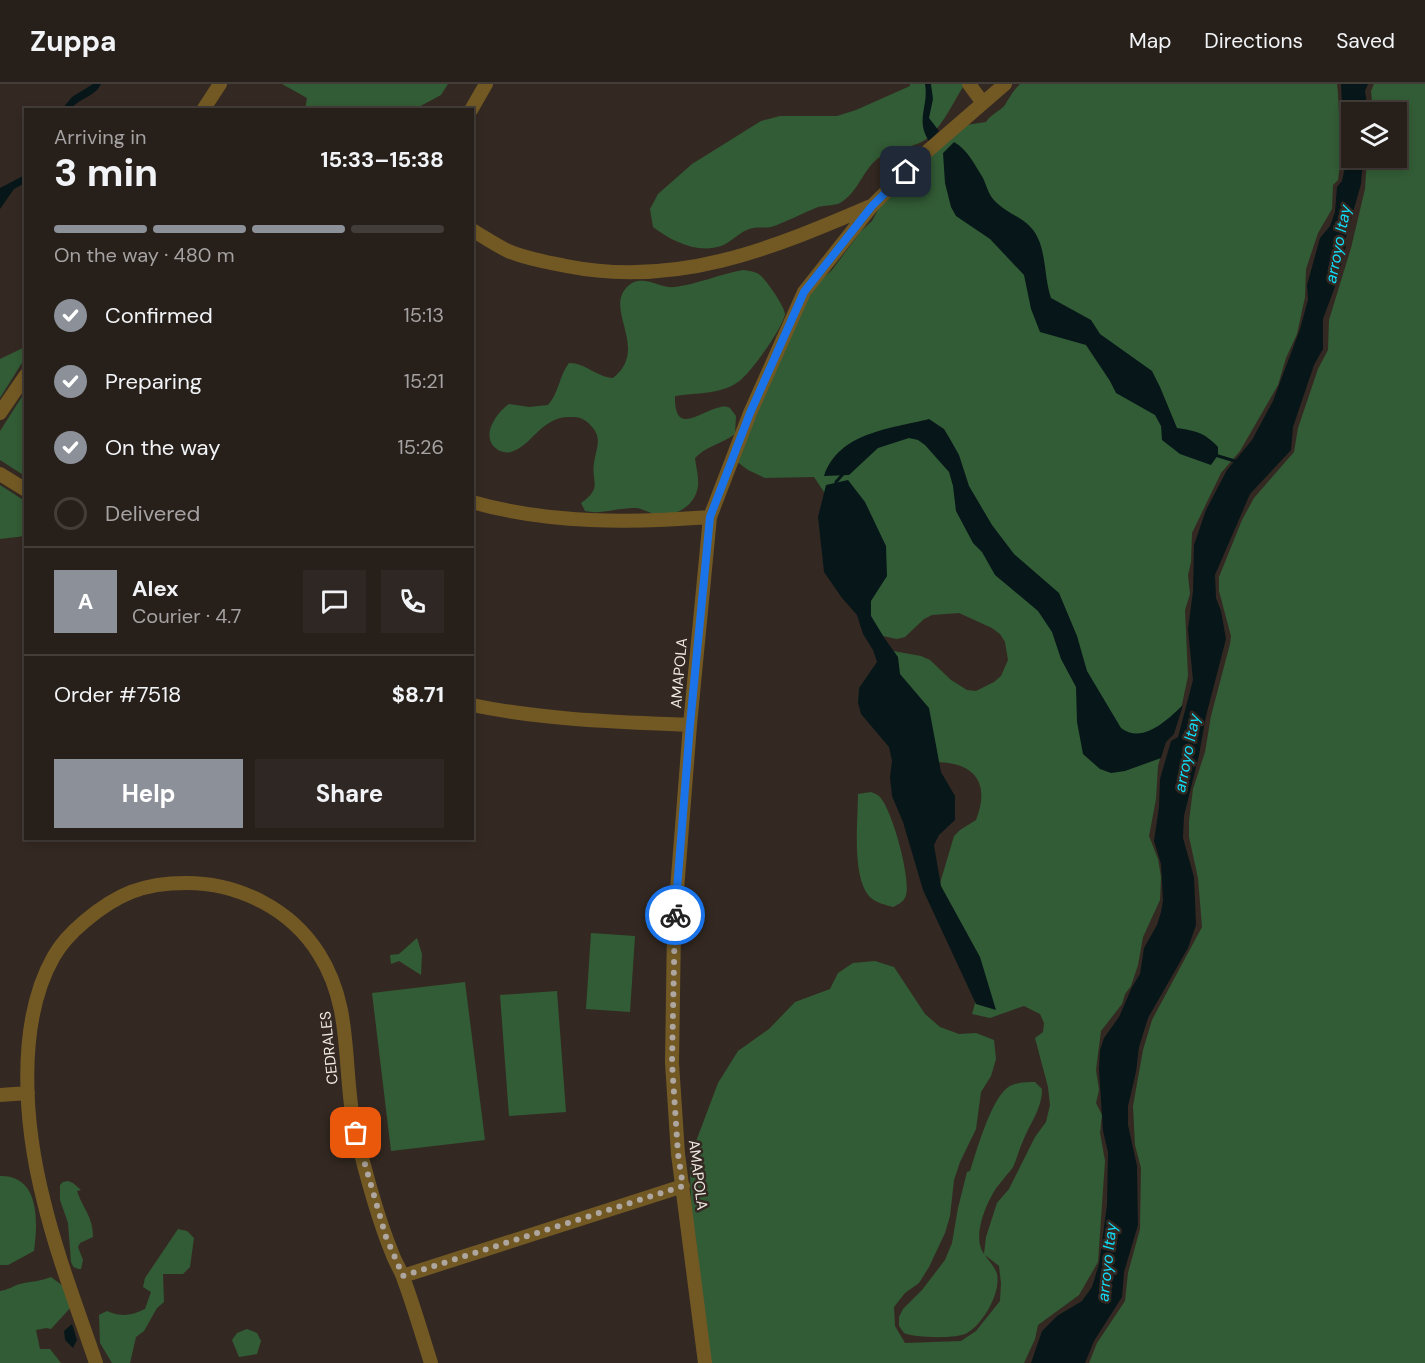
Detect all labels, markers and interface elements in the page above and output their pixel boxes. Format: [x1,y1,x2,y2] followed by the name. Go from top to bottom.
[30,23,117,60] text: Zuppa
[1129,27,1171,55] text: Map
[1204,27,1303,55] text: Directions
[1336,27,1395,55] text: Saved
[1341,102,1407,168] map controls
[1341,102,1407,168] button: layers
[54,124,146,150] text: Arriving in
[320,145,444,174] text: 15:33–15:38
[880,146,931,197] pin
[54,147,158,198] text: 3 min
[889,155,922,188] icon: home
[1320,202,1356,285] water label: arroyo Itay
[54,242,235,268] text: On the way · 480 m
[54,299,87,332] icon: check
[105,301,213,330] text: Confirmed
[403,302,444,328] text: 15:13
[54,365,87,398] icon: check
[105,367,202,396] text: Preparing
[404,368,444,394] text: 15:21
[54,431,87,464] icon: check
[105,433,220,462] text: On the way
[397,434,444,460] text: 15:26
[105,499,200,528] text: Delivered
[303,570,366,633] button: chat
[381,570,444,633] button: phone
[132,574,179,603] text: Alex
[78,587,93,616] text: A
[132,603,241,629] text: Courier · 4.7
[666,637,692,709] street label: AMAPOLA
[54,680,182,709] text: Order #7518
[392,680,444,709] text: $8.71
[1169,711,1205,794] water label: arroyo Itay
[54,759,243,828] button: Help
[255,759,444,828] button: Share
[645,885,705,945] courier
[659,899,692,932] icon: bike
[315,1010,343,1086] street label: CEDRALES
[330,1107,381,1158] pin
[339,1116,372,1149] icon: bag
[684,1139,712,1211] street label: AMAPOLA
[1092,1220,1122,1303] water label: arroyo Itay

